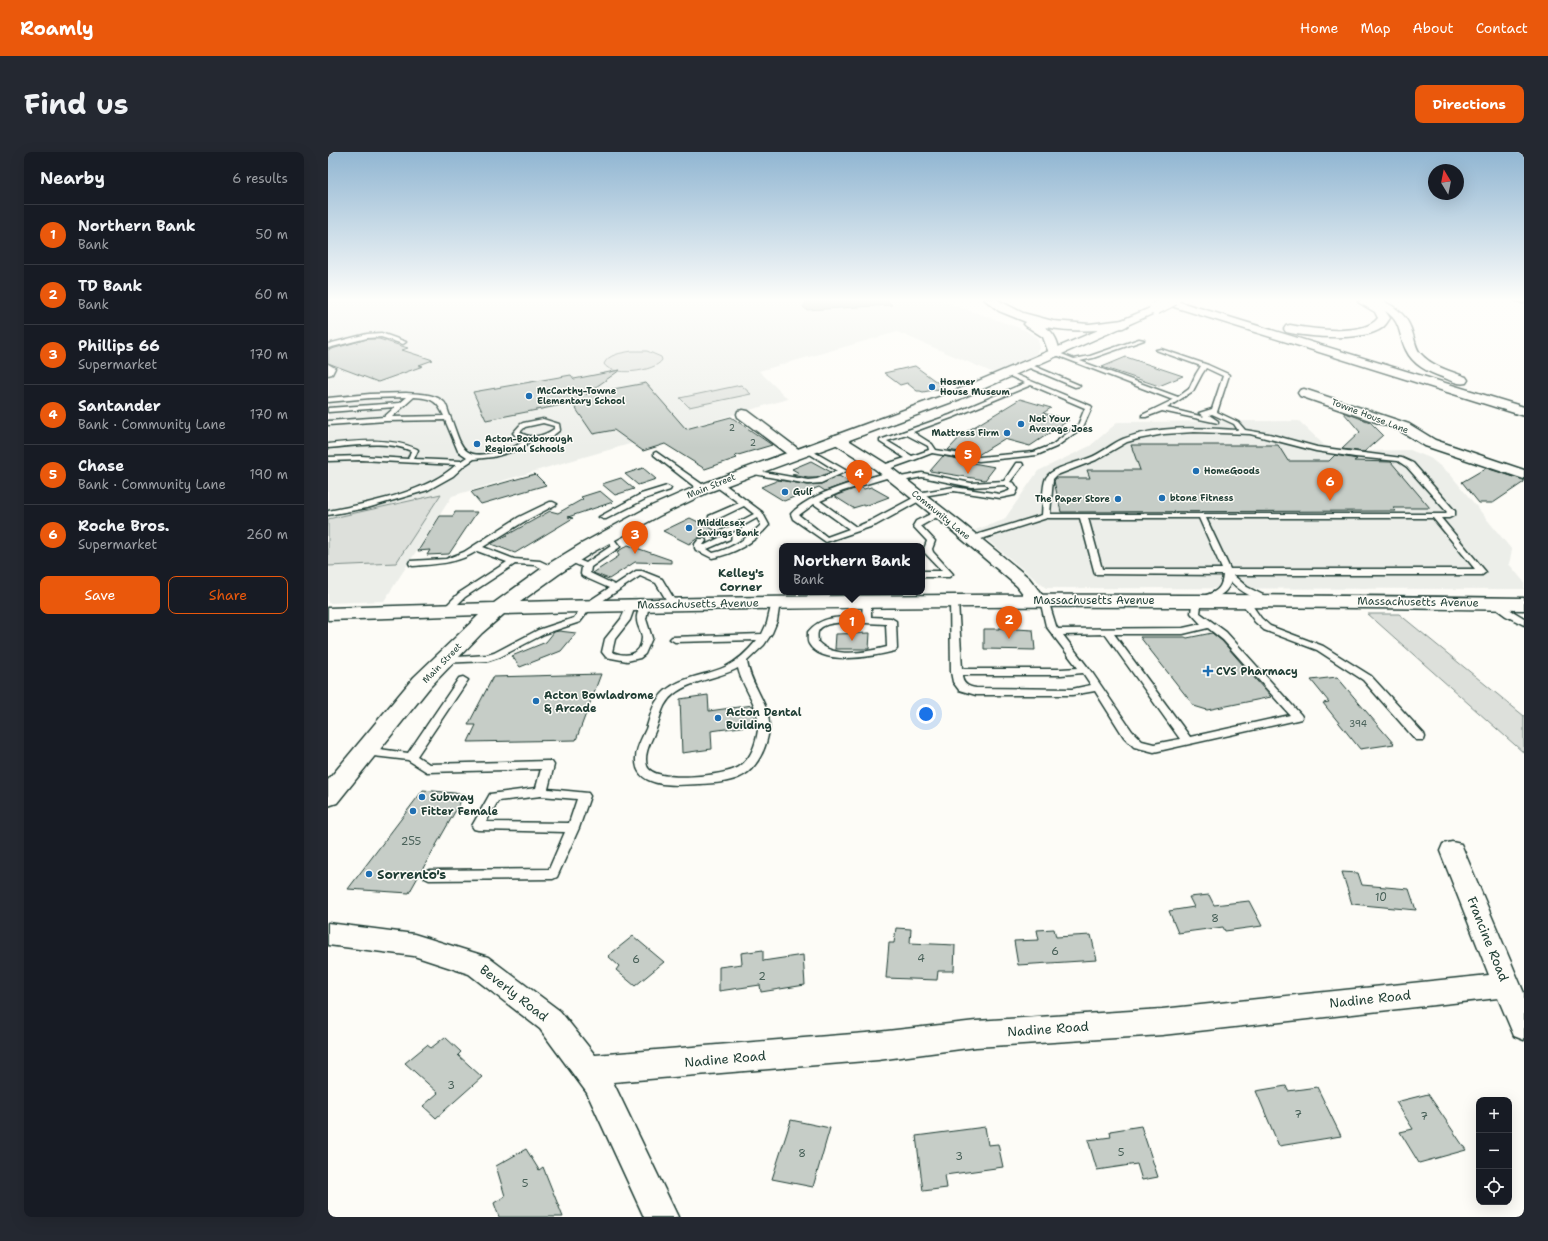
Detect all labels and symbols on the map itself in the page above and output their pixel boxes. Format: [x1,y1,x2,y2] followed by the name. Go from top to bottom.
[1428,164,1464,200] north arrow
[940,376,1011,398] place label: Hosmer House Museum
[927,382,937,392] marker: Hosmer House Museum
[537,385,625,407] place label: McCarthy-Towne Elementary School
[524,391,534,401] marker: McCarthy-Towne Elementary School
[1330,396,1410,436] street label: Towne House Lane
[1029,413,1093,435] place label: Not Your Average Joes
[1016,419,1026,429] marker: Not Your Average Joes
[729,422,735,434] house number: 2
[931,427,1000,439] place label: Mattress Firm
[1002,428,1012,438] marker: Mattress Firm
[485,433,573,455] place label: Acton-Boxborough Regional Schools
[750,437,756,449] house number: 2
[472,439,482,449] marker: Acton-Boxborough Regional Schools
[955,441,981,474] pin: 5
[846,460,872,493] pin: 4
[1204,465,1260,477] place label: HomeGoods
[1191,466,1201,476] marker: HomeGoods
[1317,468,1343,501] pin: 6
[685,471,737,501] street label: Main Street
[793,486,813,498] place label: Gulf
[780,487,790,497] marker: Gulf
[909,488,973,542] street label: Community Lane
[1170,492,1234,504] place label: btone Fitness
[1035,493,1111,505] place label: The Paper Store
[1157,493,1167,503] marker: btone Fitness
[1113,494,1123,504] marker: The Paper Store
[697,517,759,539] place label: Middlesex Savings Bank
[622,521,648,554] pin: 3
[684,523,694,533] marker: Middlesex Savings Bank
[718,565,764,595] district label: Kelley's Corner
[1033,593,1155,608] street label: Massachusetts Avenue
[1357,593,1479,611] street label: Massachusetts Avenue
[637,595,759,613] street label: Massachusetts Avenue
[996,606,1022,639] pin: 2
[839,608,865,641] pin: 1
[420,640,464,686] street label: Main Street
[1216,664,1298,679] place label: CVS Pharmacy
[1203,666,1213,676] marker: CVS Pharmacy
[544,688,654,716] place label: Acton Bowladrome & Arcade
[531,696,541,706] marker: Acton Bowladrome & Arcade
[916,704,936,724] your location
[726,705,802,733] place label: Acton Dental Building
[713,713,723,723] marker: Acton Dental Building
[1349,718,1367,730] house number: 394
[430,790,474,805] place label: Subway
[417,792,427,802] marker: Subway
[421,804,498,819] place label: Fitter Female
[408,806,418,816] marker: Fitter Female
[401,834,422,849] house number: 255
[377,866,446,883] place label: Sorrento's
[364,869,374,879] marker: Sorrento's
[1375,890,1387,905] house number: 10
[1463,894,1513,984] street label: Francine Road
[1211,911,1219,926] house number: 8
[1051,944,1059,959] house number: 6
[917,951,925,966] house number: 4
[632,952,640,967] house number: 6
[476,961,552,1025] street label: Beverly Road
[758,969,766,984] house number: 2
[1328,986,1412,1012] street label: Nadine Road
[1007,1018,1089,1040] street label: Nadine Road
[684,1047,766,1071] street label: Nadine Road
[447,1078,455,1093] house number: 3
[1294,1107,1302,1122] house number: 7
[1420,1109,1428,1124] house number: 7
[1118,1145,1125,1160] house number: 5
[798,1146,806,1161] house number: 8
[955,1149,963,1164] house number: 3
[522,1176,529,1191] house number: 5

